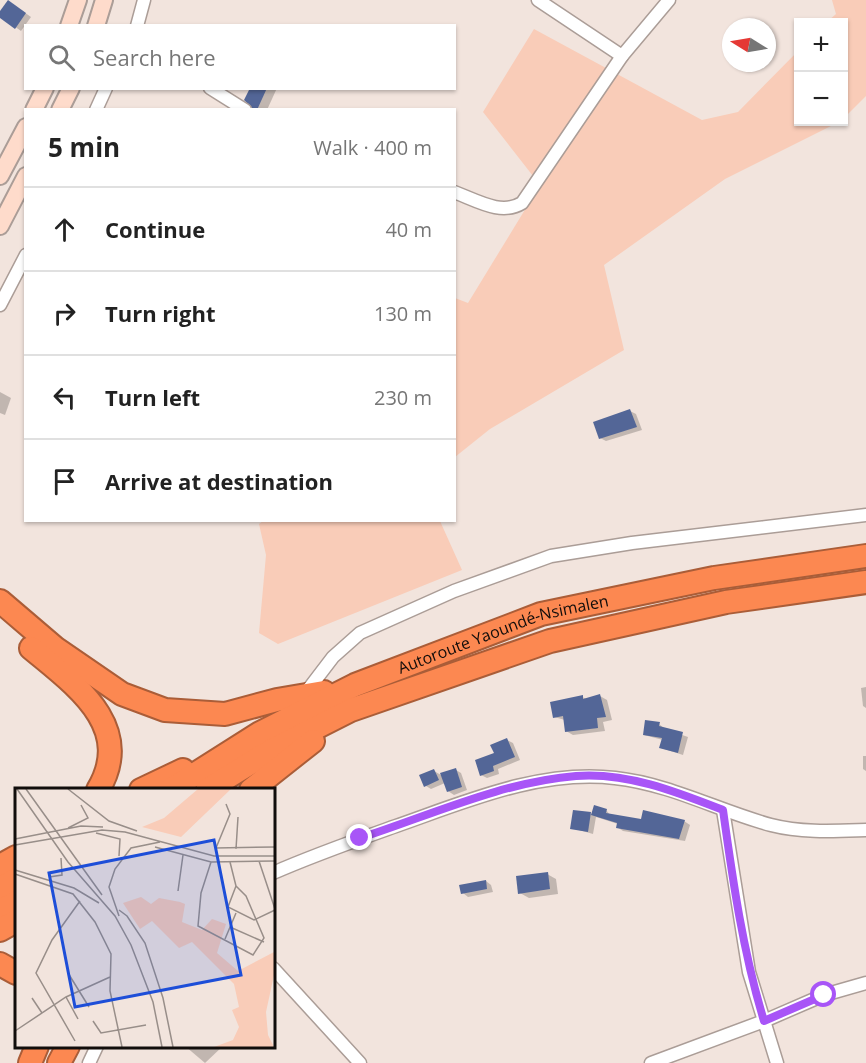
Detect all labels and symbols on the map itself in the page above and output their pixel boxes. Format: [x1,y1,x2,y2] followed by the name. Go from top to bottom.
[722,18,776,72] north arrow
[394,589,610,679] street label: Autoroute Yaoundé-Nsimalen
[15,788,274,1048] inset map
[346,824,372,850] route end
[810,981,836,1007] route start

